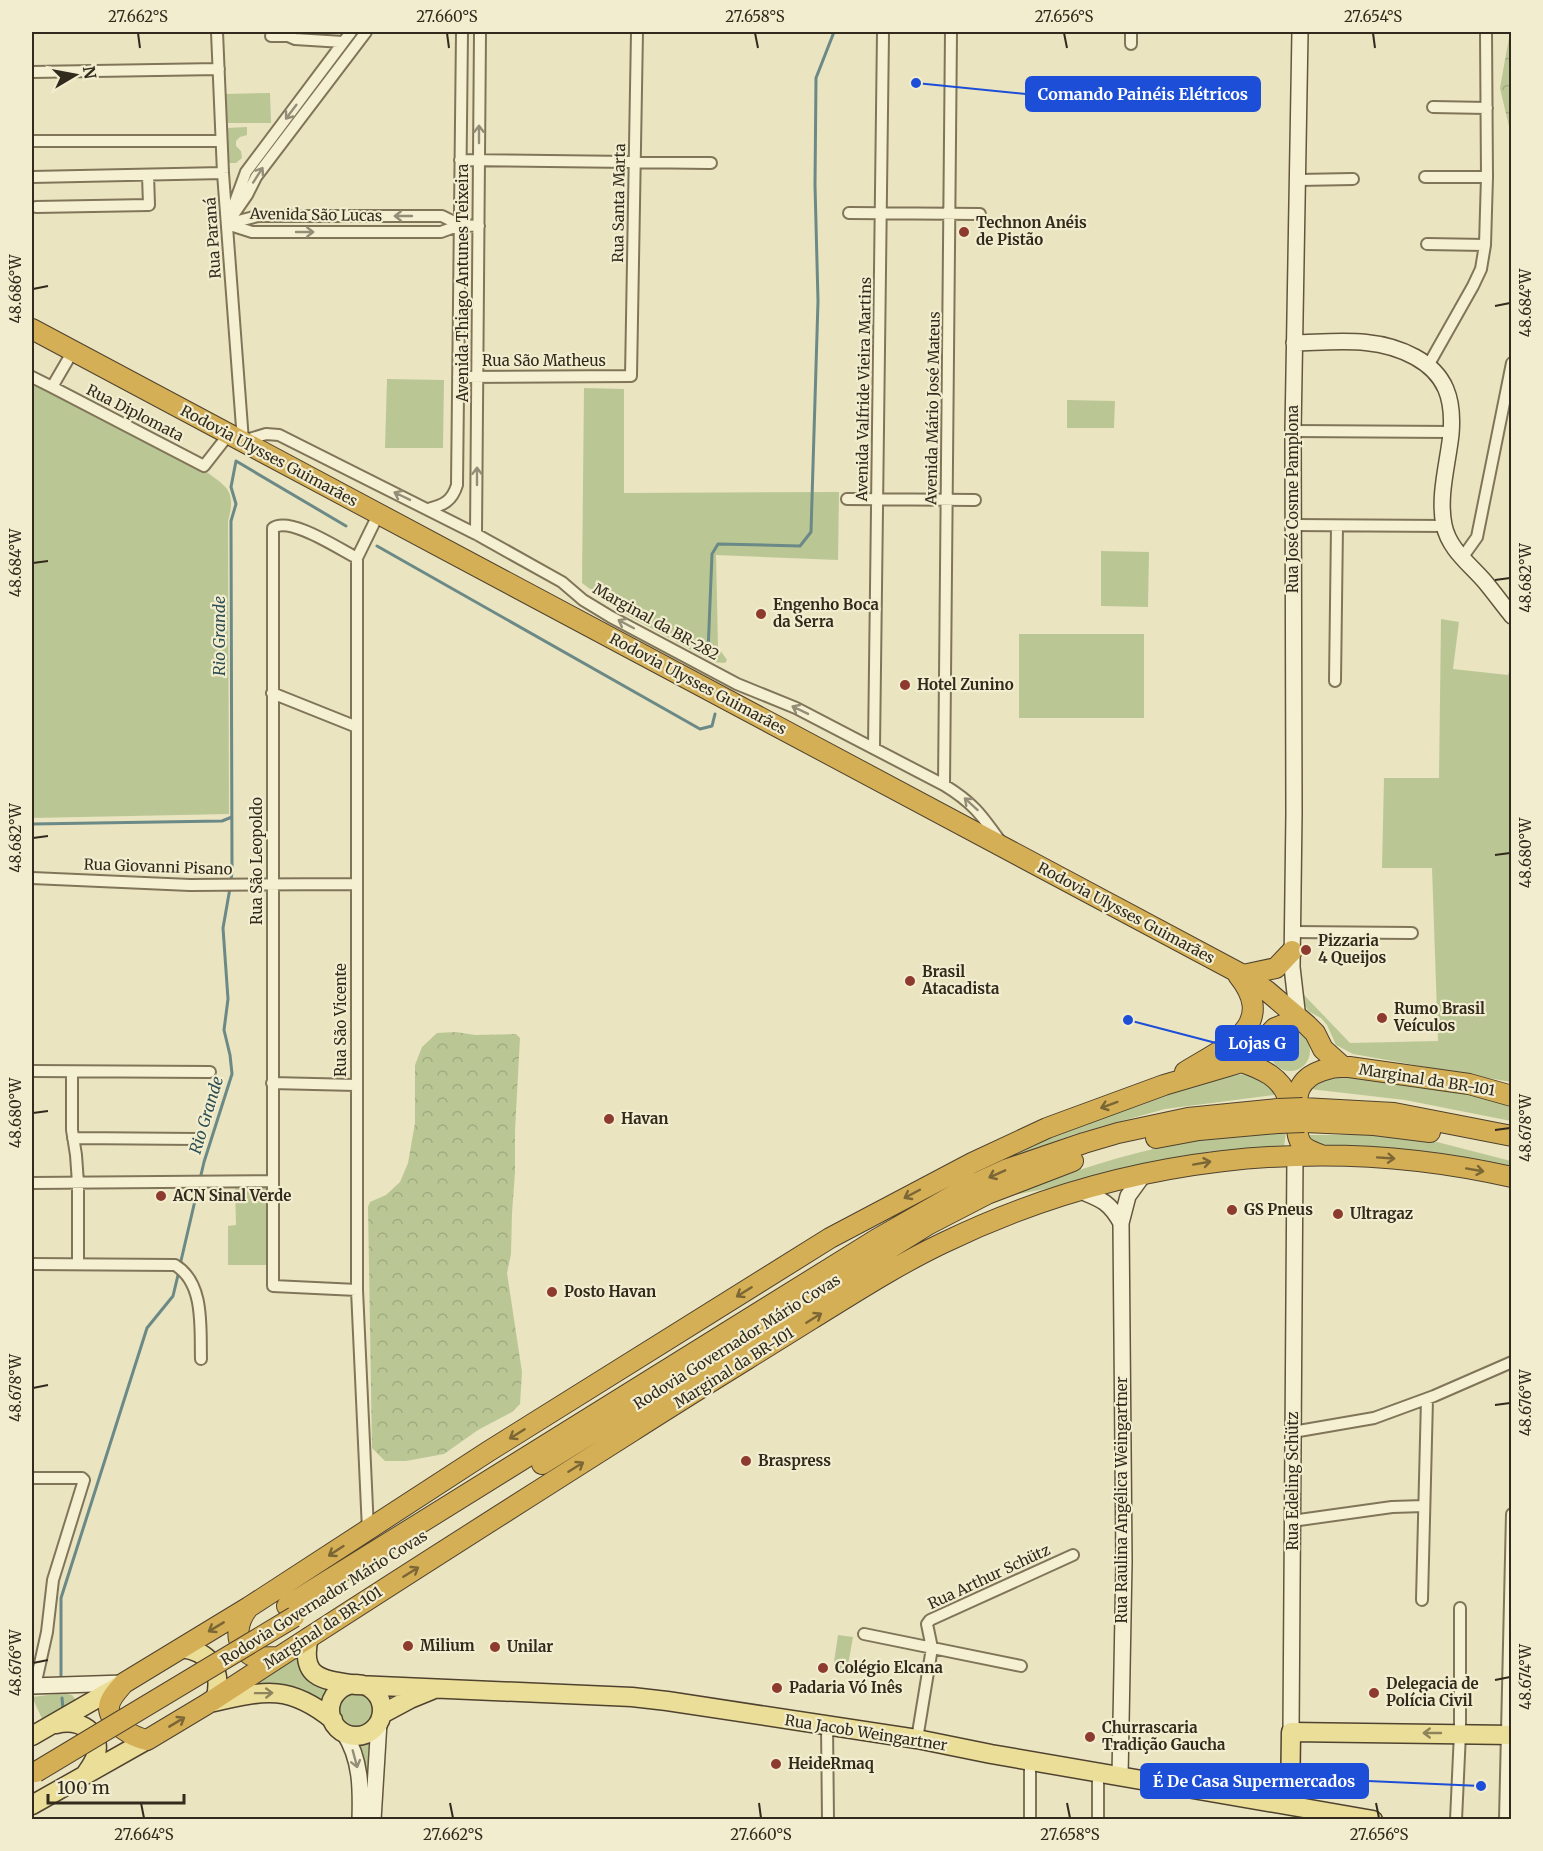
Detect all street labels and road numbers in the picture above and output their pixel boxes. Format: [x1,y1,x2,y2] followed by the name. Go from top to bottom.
[608,143,629,263] street label: Rua Santa Marta
[453,164,472,403] street label: Avenida Thiago Antunes Teixeira
[200,197,225,279] street label: Rua Paraná
[249,204,382,225] street label: Avenida São Lucas
[852,277,875,502] street label: Avenida Valfride Vieira Martins
[921,311,944,506] street label: Avenida Mário José Mateus
[482,351,606,370] street label: Rua São Matheus
[84,380,187,445] street label: Rua Diplomata
[177,401,361,510] street label: Rodovia Ulysses Guimarães
[1283,405,1302,593] street label: Rua José Cosme Pamplona
[590,579,723,664] street label: Marginal da BR-282
[606,629,790,738] street label: Rodovia Ulysses Guimarães
[247,797,266,925] street label: Rua São Leopoldo
[83,854,233,879] street label: Rua Giovanni Pisano
[1034,858,1218,967] street label: Rodovia Ulysses Guimarães
[331,963,350,1077] street label: Rua São Vicente
[1358,1059,1497,1100] street label: Marginal da BR-101
[630,1270,844,1413] street label: Rodovia Governador Mário Covas
[670,1323,797,1412] street label: Marginal da BR-101
[1112,1376,1131,1623] street label: Rua Raulina Angélica Weingartner
[1283,1411,1302,1551] street label: Rua Edeling Schütz
[217,1526,431,1669] street label: Rodovia Governador Mário Covas
[925,1540,1053,1613] street label: Rua Arthur Schütz
[260,1582,386,1673] street label: Marginal da BR-101
[783,1710,949,1755] street label: Rua Jacob Weingartner

